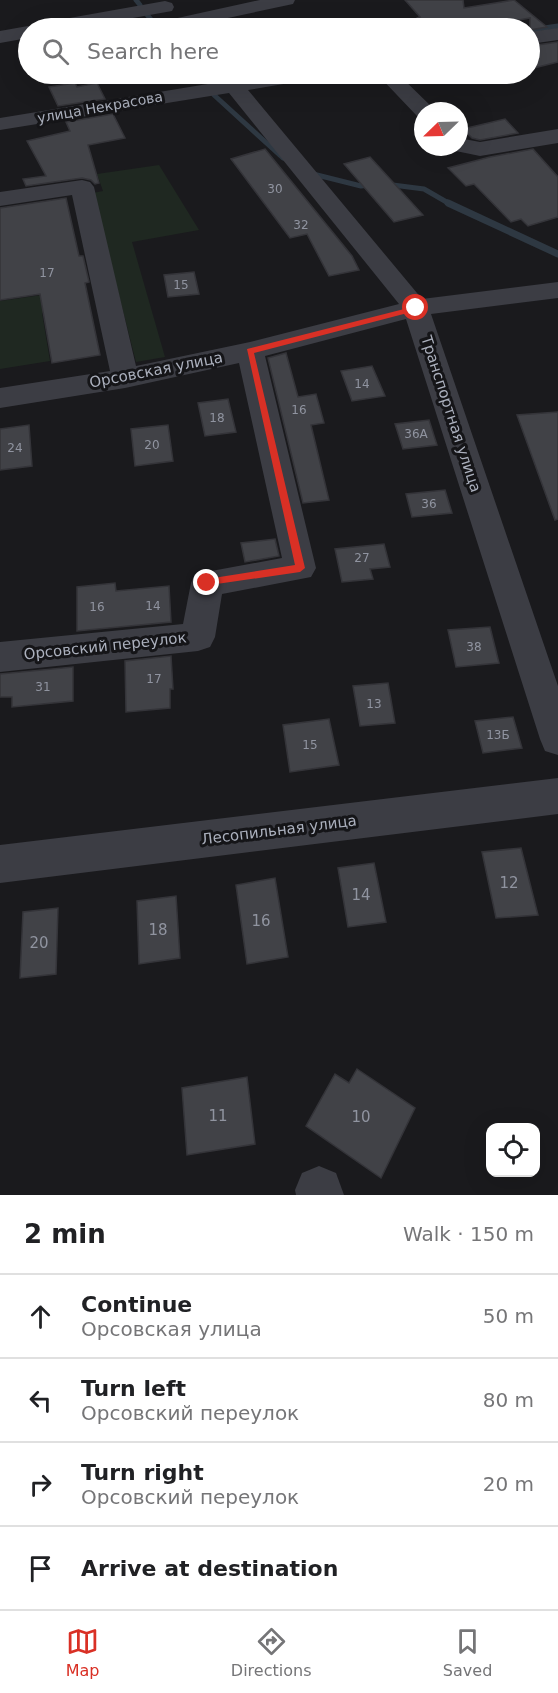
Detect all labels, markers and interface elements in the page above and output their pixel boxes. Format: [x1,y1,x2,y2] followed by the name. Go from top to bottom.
[18,18,540,84] search box
[39,35,72,68] icon: search
[87,39,219,64] text: Search here
[36,88,164,126] street label: улица Некрасова
[414,102,468,156] north arrow
[267,182,283,196] house number: 30
[293,218,309,232] house number: 32
[39,266,55,280] house number: 17
[173,278,189,292] house number: 15
[402,294,428,320] route start
[417,332,485,495] street label: Транспортная улица
[88,348,224,392] street label: Орсовская улица
[354,377,370,391] house number: 14
[291,403,307,417] house number: 16
[209,411,225,425] house number: 18
[404,427,429,441] house number: 36А
[144,438,160,452] house number: 20
[7,441,23,455] house number: 24
[421,497,437,511] house number: 36
[354,551,370,565] house number: 27
[193,569,219,595] route end
[145,599,161,613] house number: 14
[89,600,105,614] house number: 16
[23,628,187,664] street label: Орсовский переулок
[466,640,482,654] house number: 38
[146,672,162,686] house number: 17
[35,680,51,694] house number: 31
[366,697,382,711] house number: 13
[486,728,510,742] house number: 13Б
[302,738,318,752] house number: 15
[200,812,358,848] street label: Лесопильная улица
[499,874,519,892] house number: 12
[351,886,371,904] house number: 14
[251,912,271,930] house number: 16
[148,921,168,939] house number: 18
[29,934,49,952] house number: 20
[208,1107,228,1125] house number: 11
[351,1108,371,1126] house number: 10
[486,1123,540,1177] map controls
[486,1123,540,1177] button: locate
[24,1219,106,1249] text: 2 min
[403,1222,534,1246] text: Walk · 150 m
[81,1292,192,1317] text: Continue
[24,1300,57,1333] icon: ahead
[483,1304,534,1328] text: 50 m
[81,1317,262,1341] text: Орсовская улица
[81,1376,186,1401] text: Turn left
[24,1384,57,1417] icon: left
[483,1388,534,1412] text: 80 m
[81,1401,299,1425] text: Орсовский переулок
[81,1460,204,1485] text: Turn right
[24,1468,57,1501] icon: right
[483,1472,534,1496] text: 20 m
[81,1485,299,1509] text: Орсовский переулок
[24,1552,57,1585] icon: arrive
[81,1556,338,1581] text: Arrive at destination
[66,1625,99,1680] tab: Map
[231,1625,311,1680] tab: Directions
[443,1625,492,1680] tab: Saved

